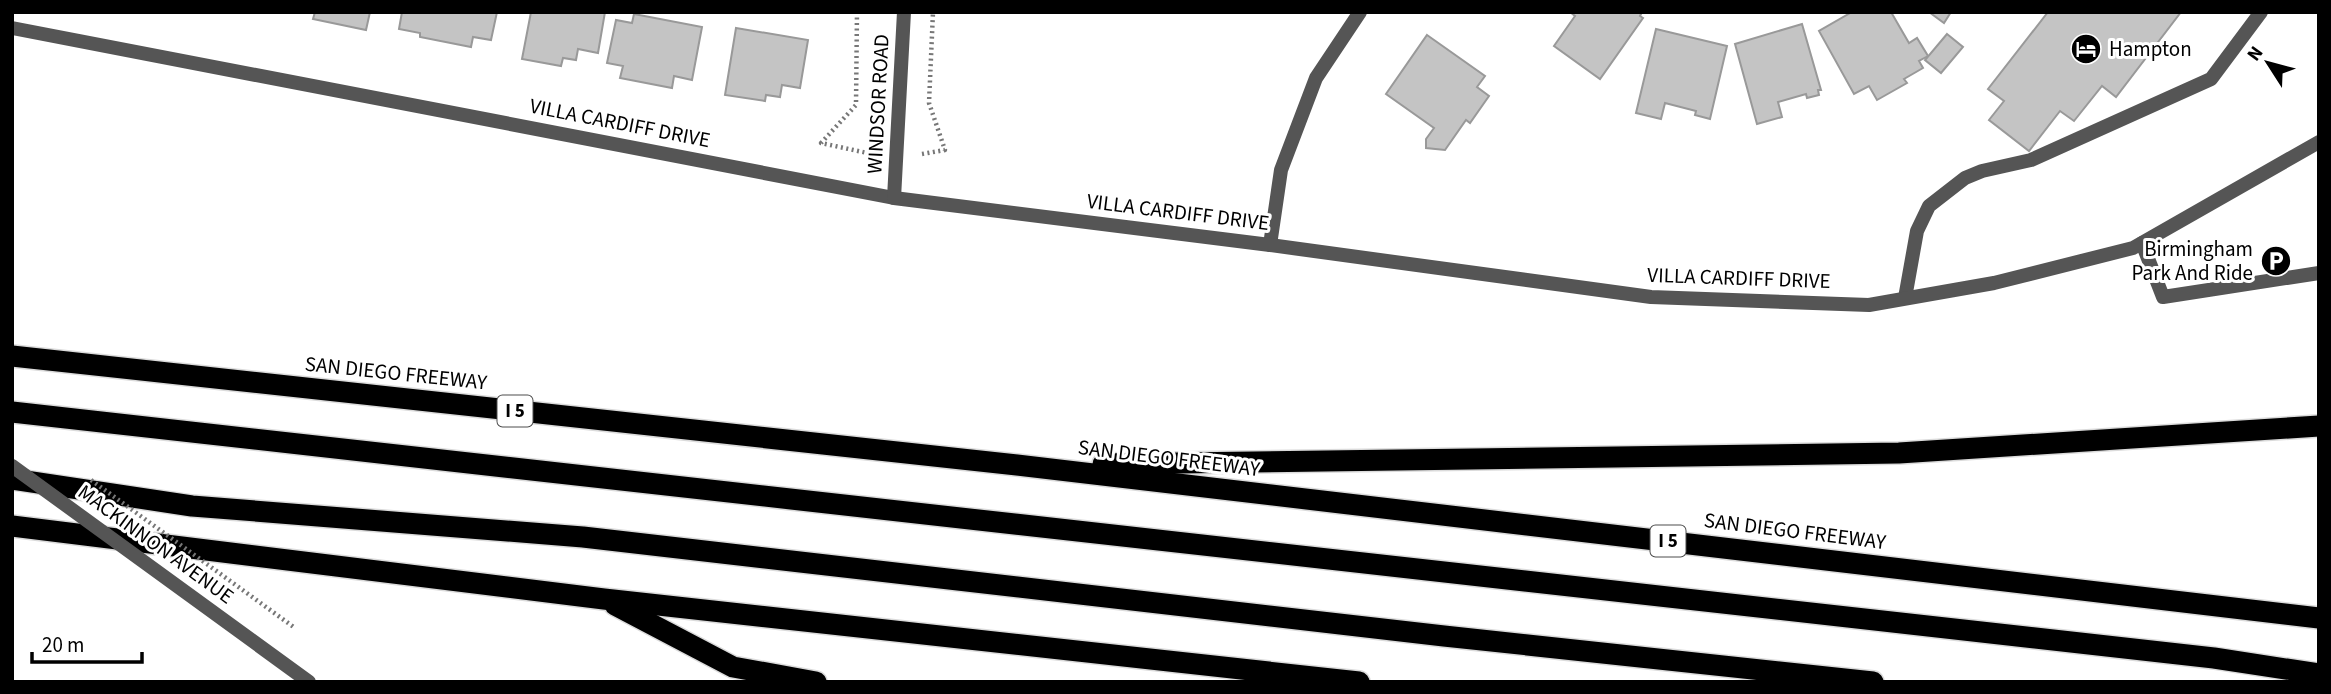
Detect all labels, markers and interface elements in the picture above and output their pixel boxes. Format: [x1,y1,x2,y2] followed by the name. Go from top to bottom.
[2233,28,2303,98] north arrow
[2069,32,2103,66] hotel icon: Hampton
[859,33,897,175] street label: WINDSOR ROAD
[2109,34,2192,64] place label: Hampton
[2241,41,2270,67] text: N
[527,91,713,155] street label: VILLA CARDIFF DRIVE
[1085,186,1271,238] street label: VILLA CARDIFF DRIVE
[2132,234,2253,288] place label: Birmingham Park And Ride
[2259,244,2293,278] parking icon: Birmingham Park And Ride
[1647,260,1831,296] street label: VILLA CARDIFF DRIVE
[303,349,490,398] street label: SAN DIEGO FREEWAY
[498,396,532,426] road number: I 5
[1076,432,1263,484] street label: SAN DIEGO FREEWAY
[72,477,240,611] street label: MACKINNON AVENUE
[1702,505,1889,557] street label: SAN DIEGO FREEWAY
[1650,526,1686,556] road number: I 5
[32,620,142,664] scale bar
[42,630,84,660] text: 20 m

